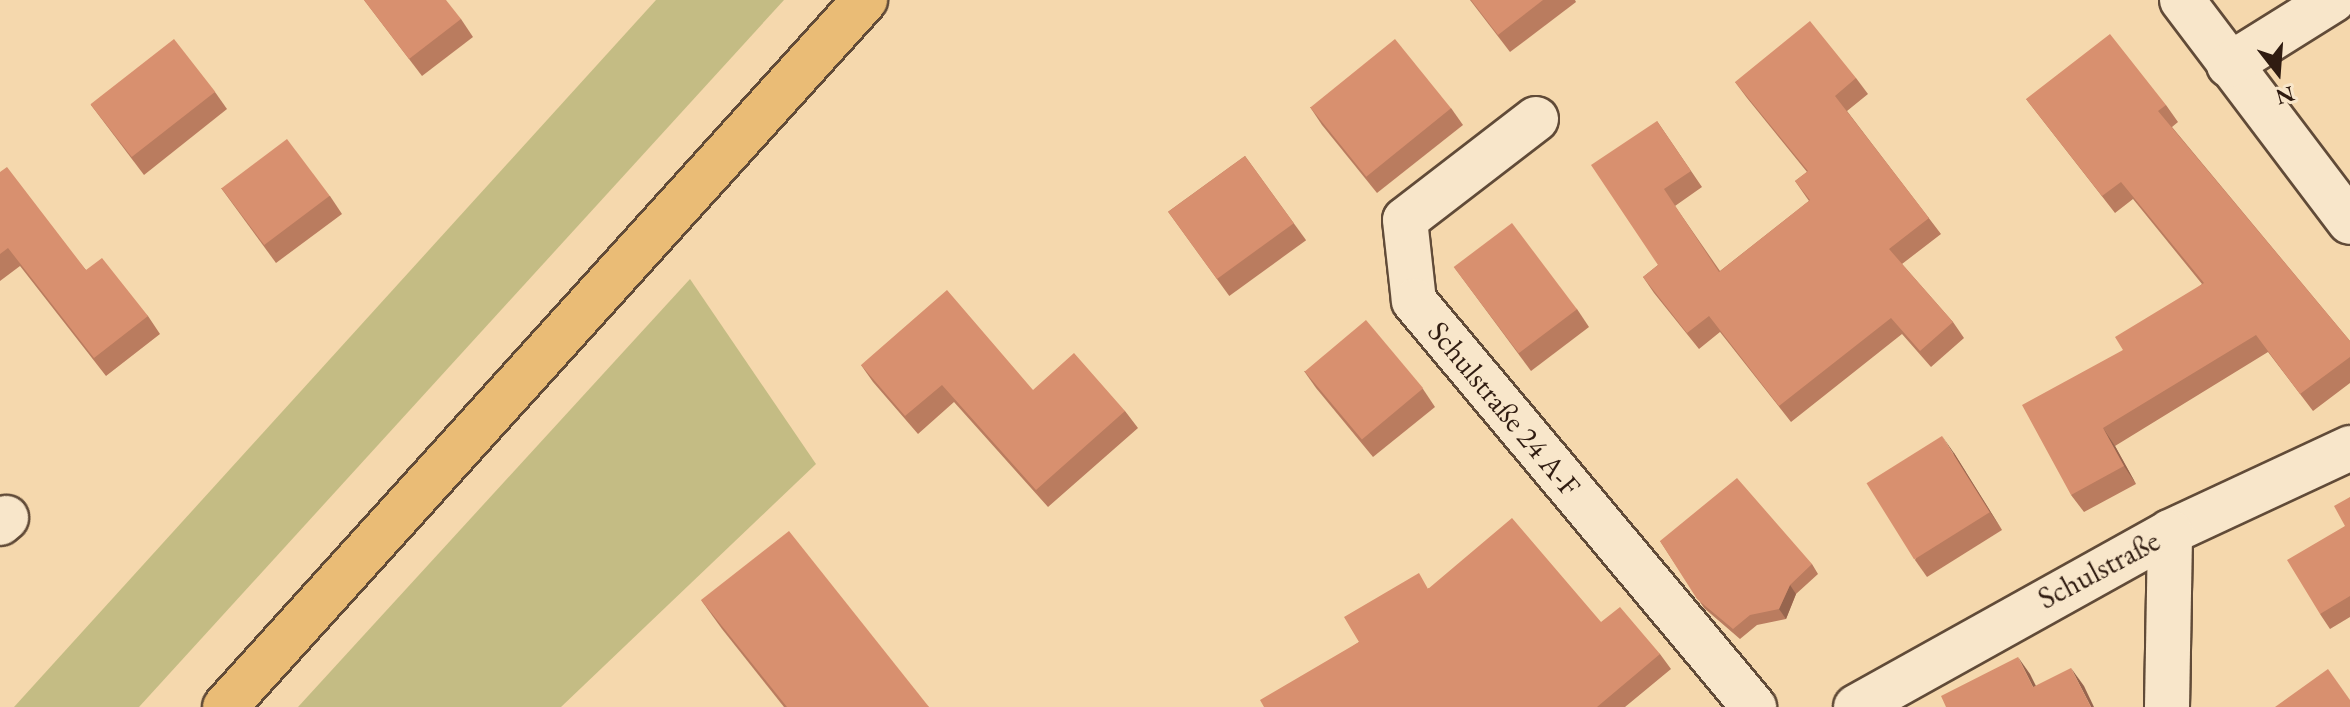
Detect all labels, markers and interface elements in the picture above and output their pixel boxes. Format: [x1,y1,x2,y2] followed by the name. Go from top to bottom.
[2238,32,2318,112] north arrow
[2272,79,2298,112] text: N
[1420,314,1588,504] street label: Schulstraße 24 A-F
[2032,523,2166,617] street label: Schulstraße

